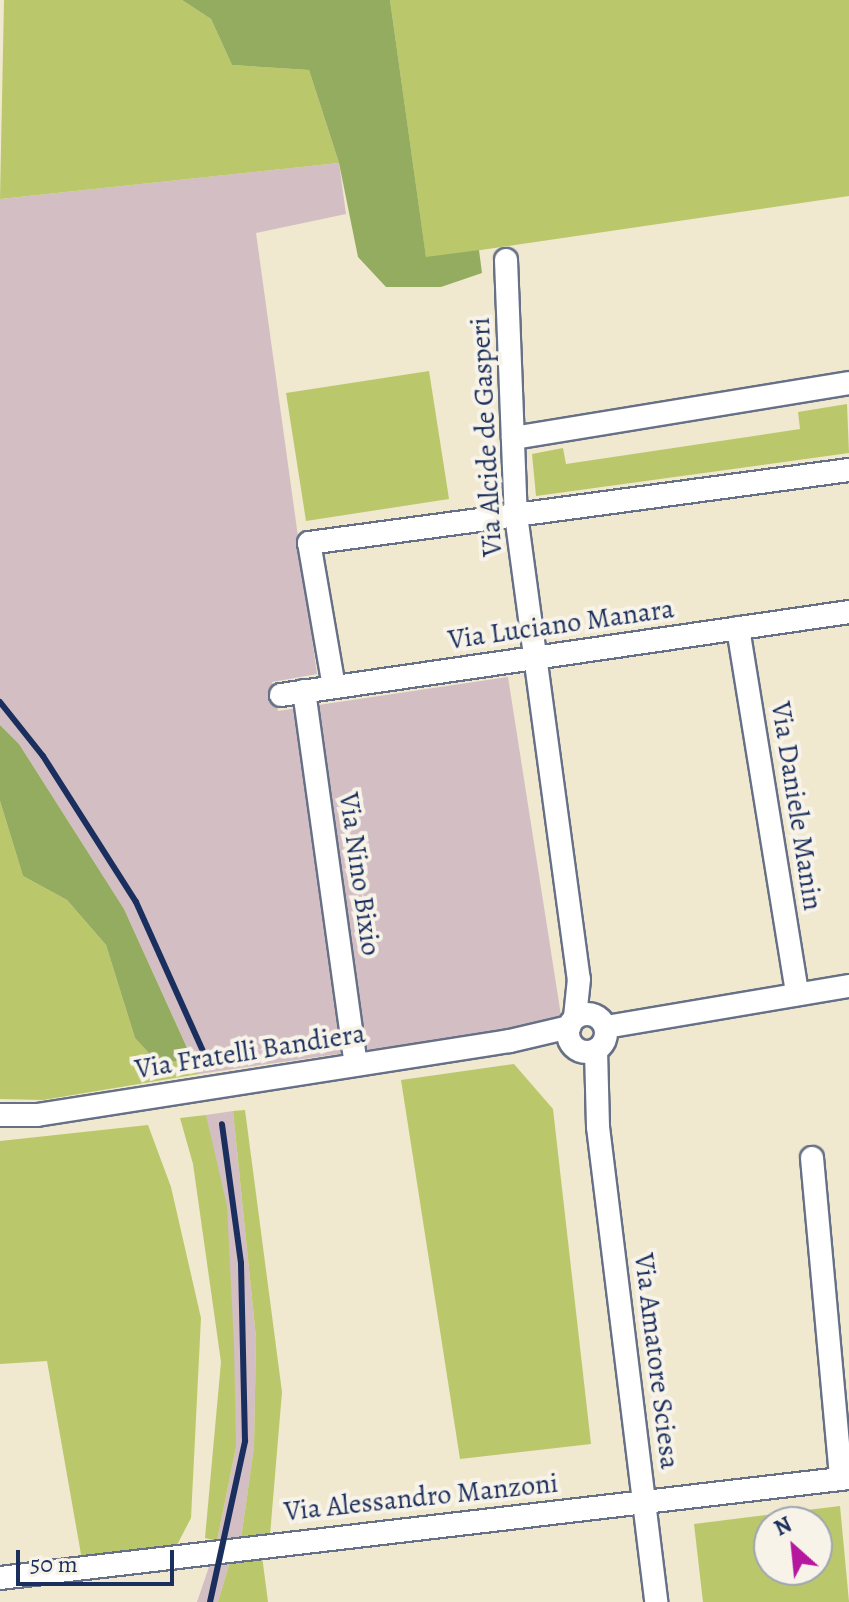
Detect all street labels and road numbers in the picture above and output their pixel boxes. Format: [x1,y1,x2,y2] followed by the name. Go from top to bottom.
[463,316,509,558] street label: Via Alcide de Gasperi
[446,592,676,656] street label: Via Luciano Manara
[764,699,830,913] street label: Via Daniele Manin
[332,790,388,958] street label: Via Nino Bixio
[132,1016,368,1086] street label: Via Fratelli Bandiera
[627,1251,687,1471] street label: Via Amatore Sciesa
[282,1466,560,1528] street label: Via Alessandro Manzoni

